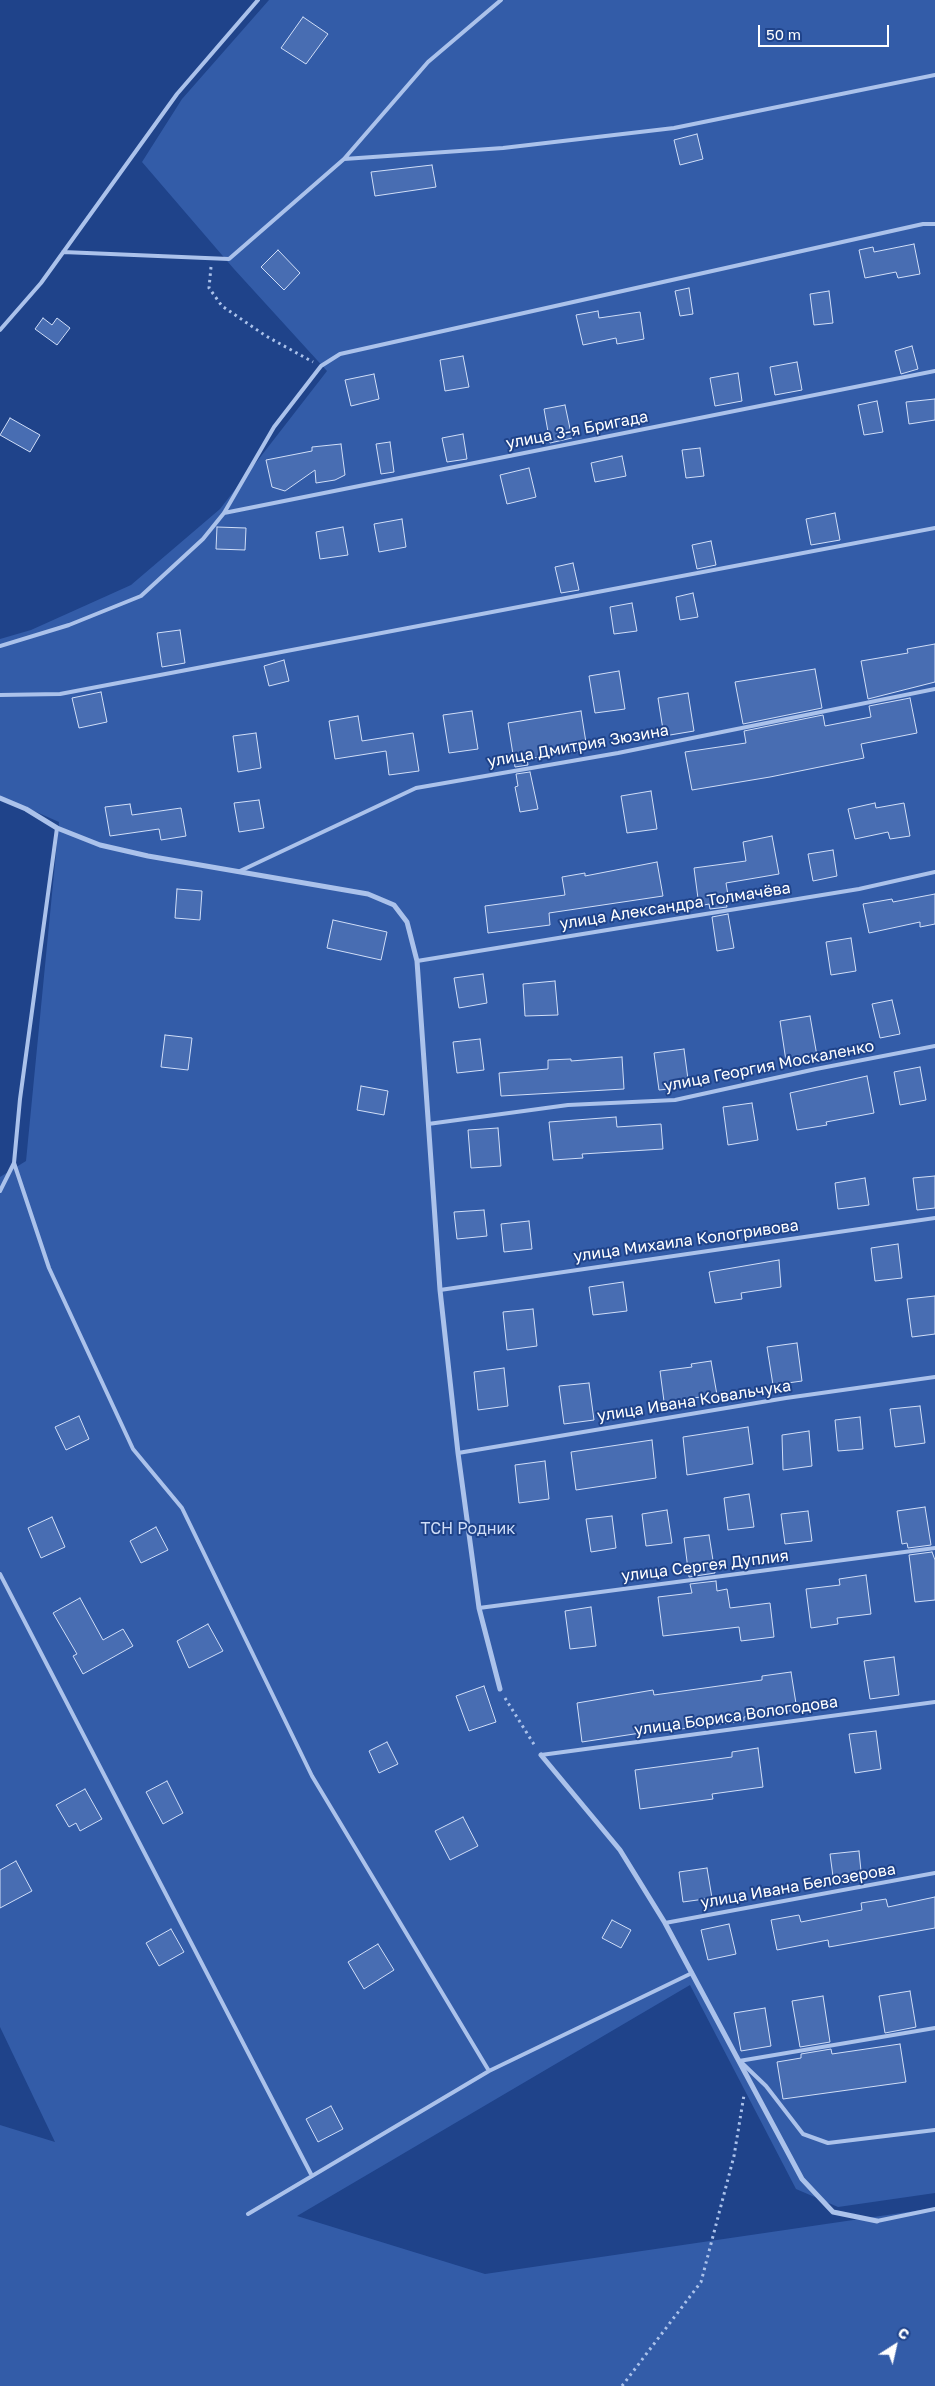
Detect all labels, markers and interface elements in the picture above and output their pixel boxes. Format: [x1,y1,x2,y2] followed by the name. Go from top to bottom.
[760,15,891,47] scale bar
[766,25,801,43] text: 50 m
[504,407,650,453] street label: улица 3-я Бригада
[486,721,670,771] street label: улица Дмитрия Зюзина
[558,878,792,934] street label: улица Александра Толмачёва
[662,1036,876,1096] street label: улица Георгия Москаленко
[572,1216,800,1266] street label: улица Михаила Кологривова
[596,1376,792,1426] street label: улица Ивана Ковальчука
[421,1519,515,1539] park label: ТСН Родник
[620,1546,790,1586] street label: улица Сергея Дуплия
[633,1692,839,1740] street label: улица Бориса Вологодова
[699,1859,897,1913] street label: улица Ивана Белозерова
[870,2321,920,2371] north arrow
[895,2323,913,2343] text: С

